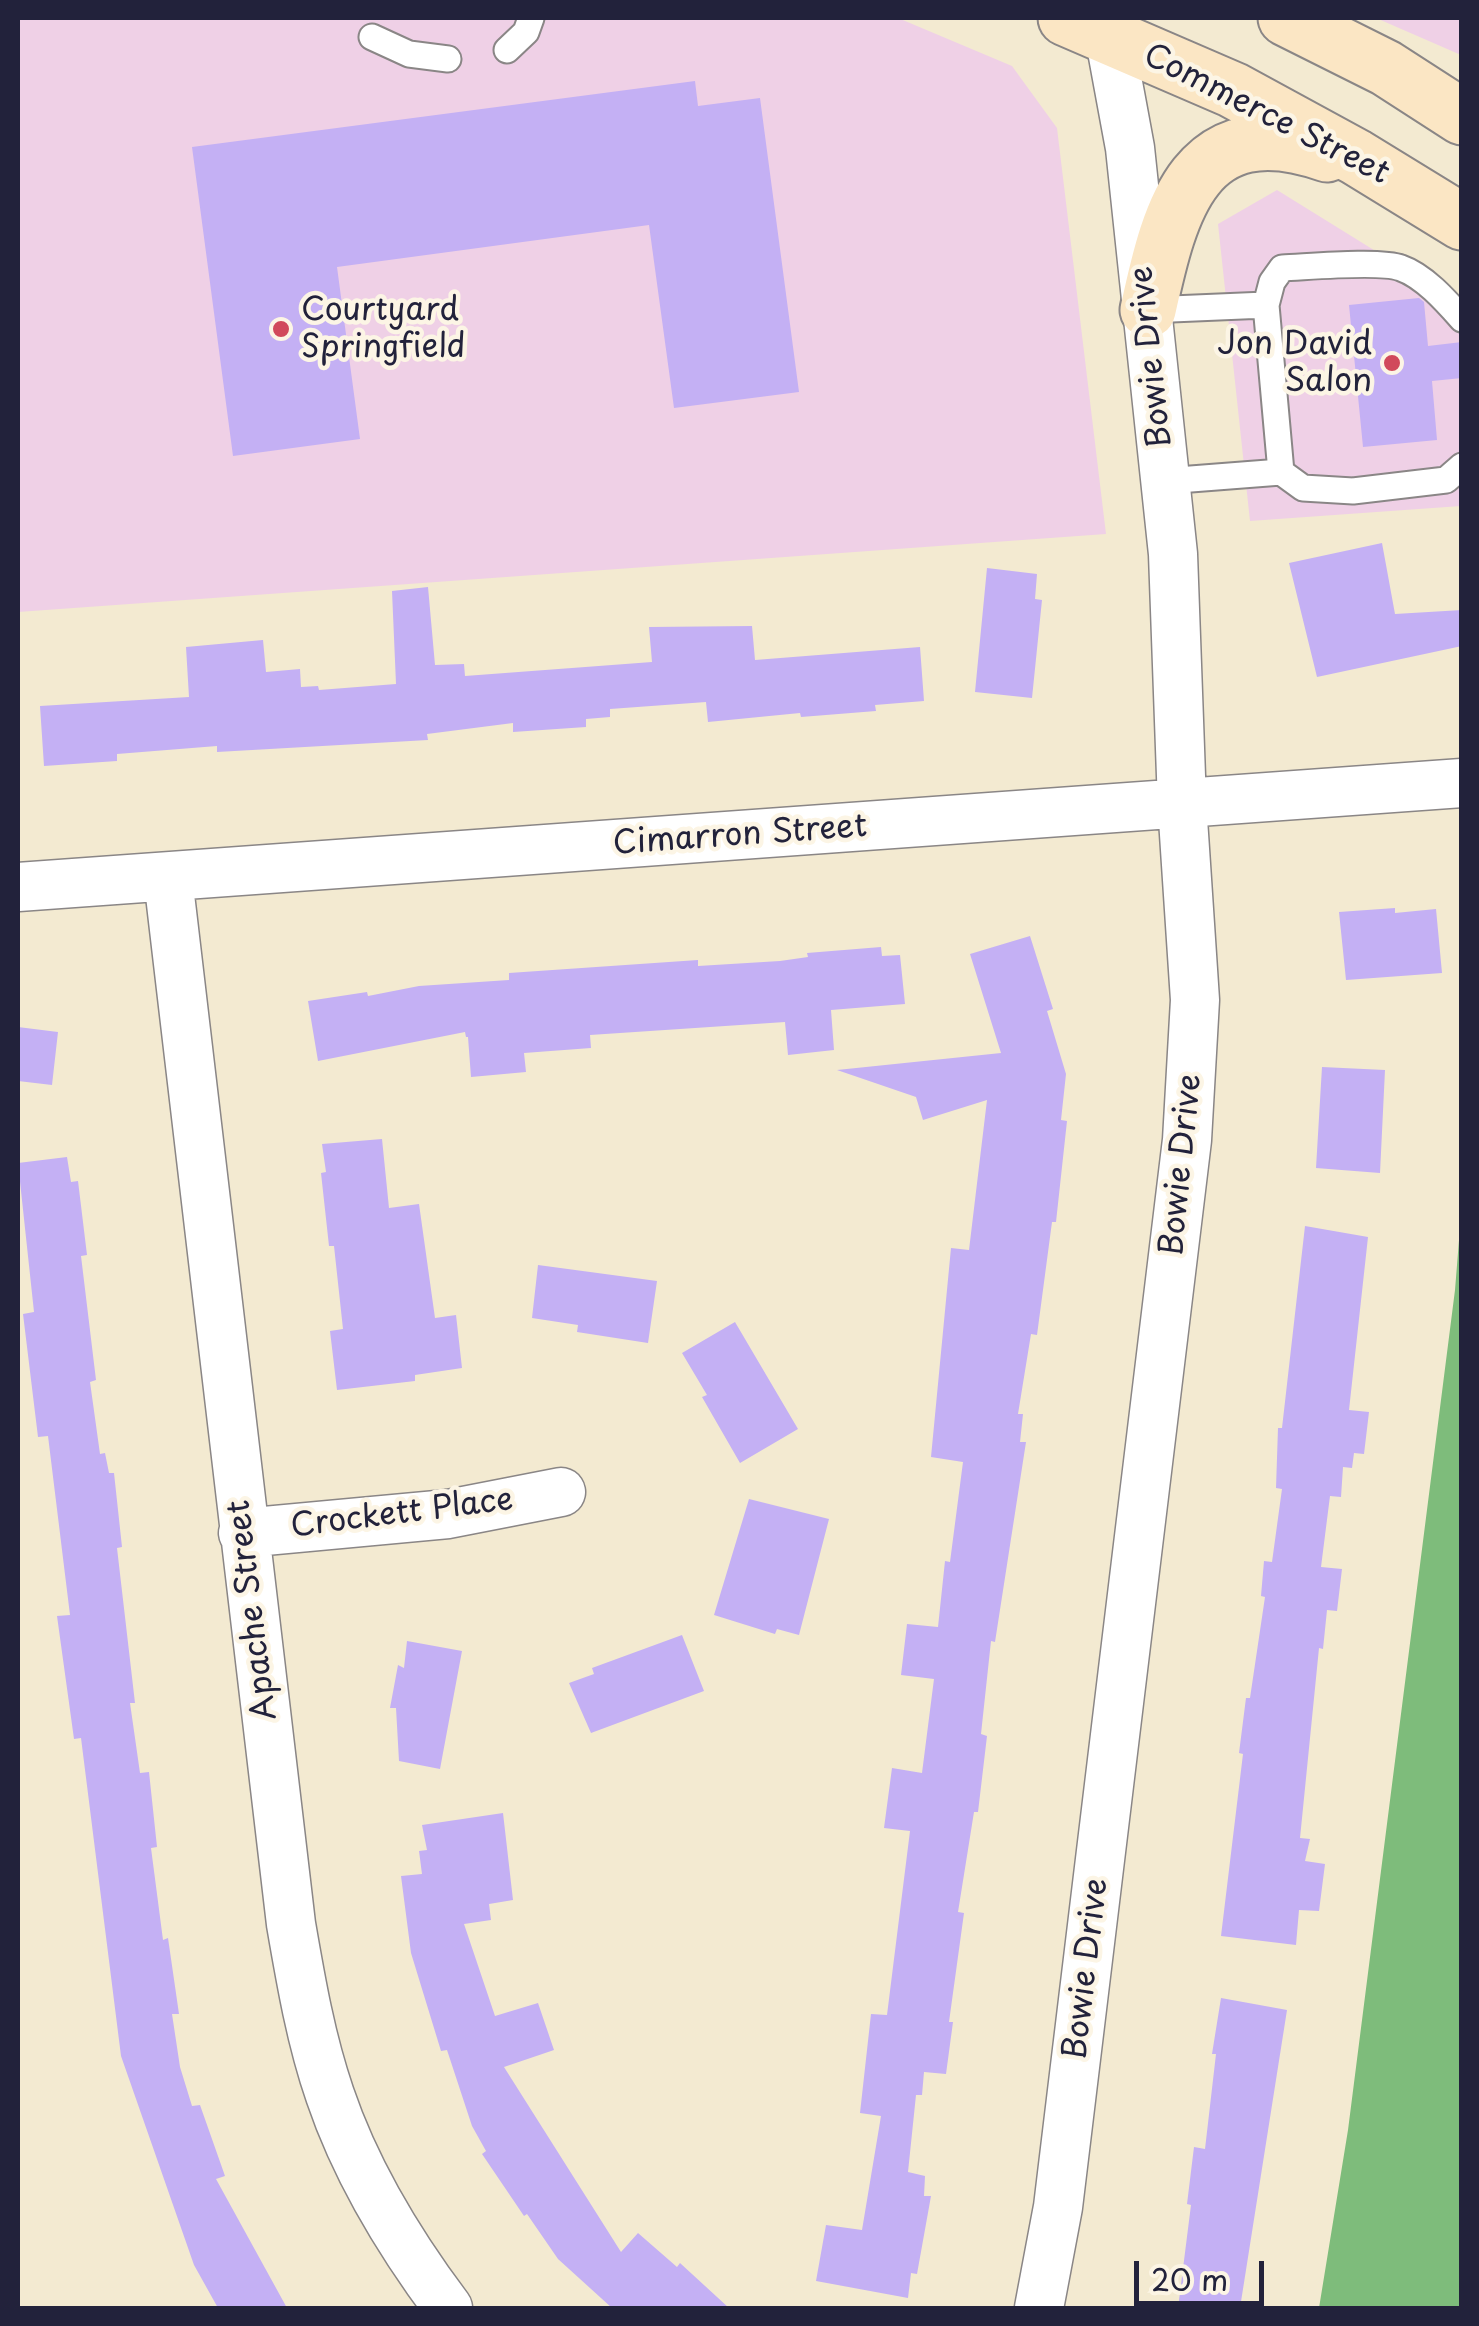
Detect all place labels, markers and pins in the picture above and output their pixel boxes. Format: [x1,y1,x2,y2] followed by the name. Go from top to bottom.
[301,292,465,367] place label: Courtyard Springfield
[270,318,292,340] marker: Courtyard Springfield
[1217,326,1372,401] place label: Jon David Salon
[1381,352,1403,374] marker: Jon David Salon

